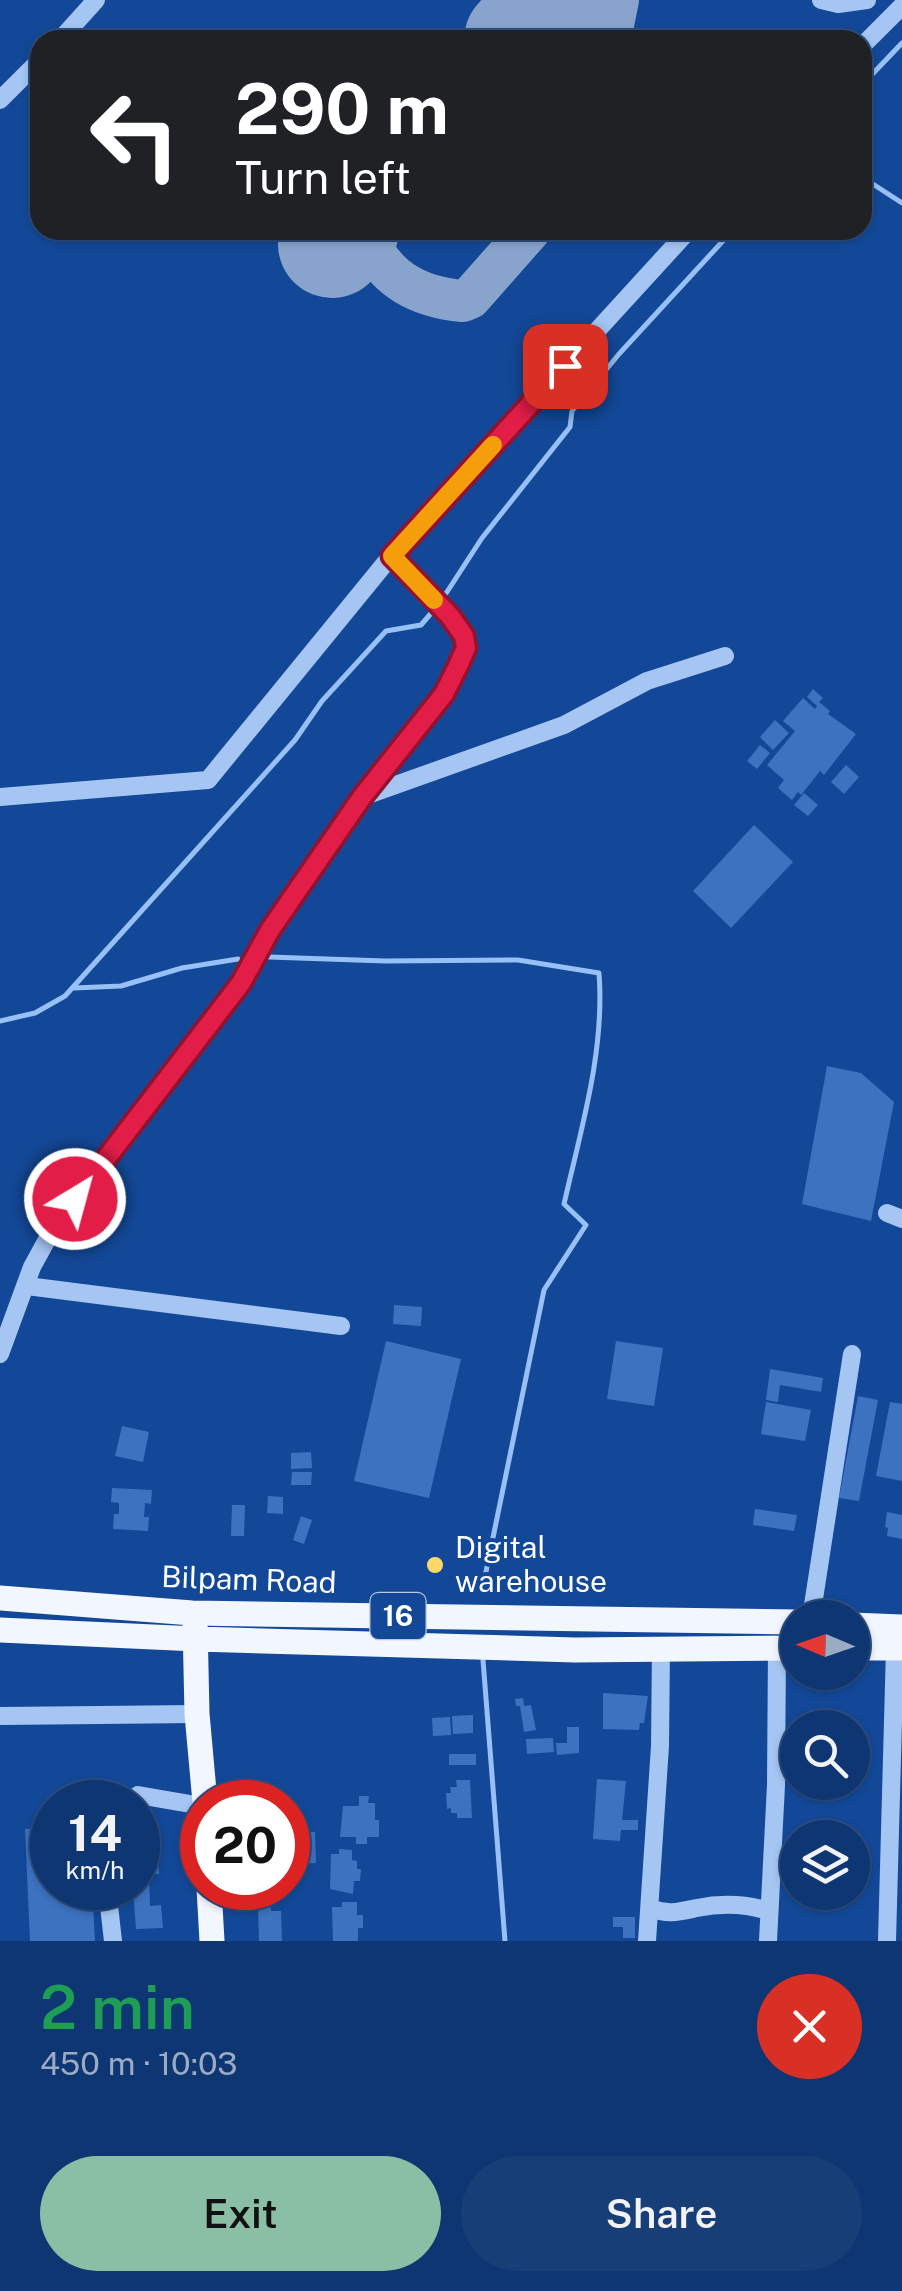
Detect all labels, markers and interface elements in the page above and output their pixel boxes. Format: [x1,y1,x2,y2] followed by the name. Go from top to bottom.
[235,67,449,150] text: 290 m
[70,70,200,200] icon: left
[235,151,411,204] text: Turn left
[523,324,608,409] pin
[538,339,593,394] icon: arrive
[23,1147,127,1251] position arrow
[455,1529,607,1599] place label: Digital warehouse
[424,1554,446,1576] marker: Digital warehouse
[161,1558,337,1600] street label: Bilpam Road
[370,1593,426,1639] road number: 16
[780,1600,870,1690] north arrow
[780,1600,870,1910] map controls
[780,1710,870,1800] button: search
[180,1780,310,1910] speed limit sign: 20
[68,1803,122,1862] text: 14
[780,1820,870,1910] button: layers
[66,1855,124,1885] text: km/h
[40,1972,195,2043] text: 2 min
[757,1974,862,2079] button: close
[40,2045,237,2082] text: 450 m · 10:03
[40,2156,441,2271] button: Exit
[461,2156,862,2271] button: Share

